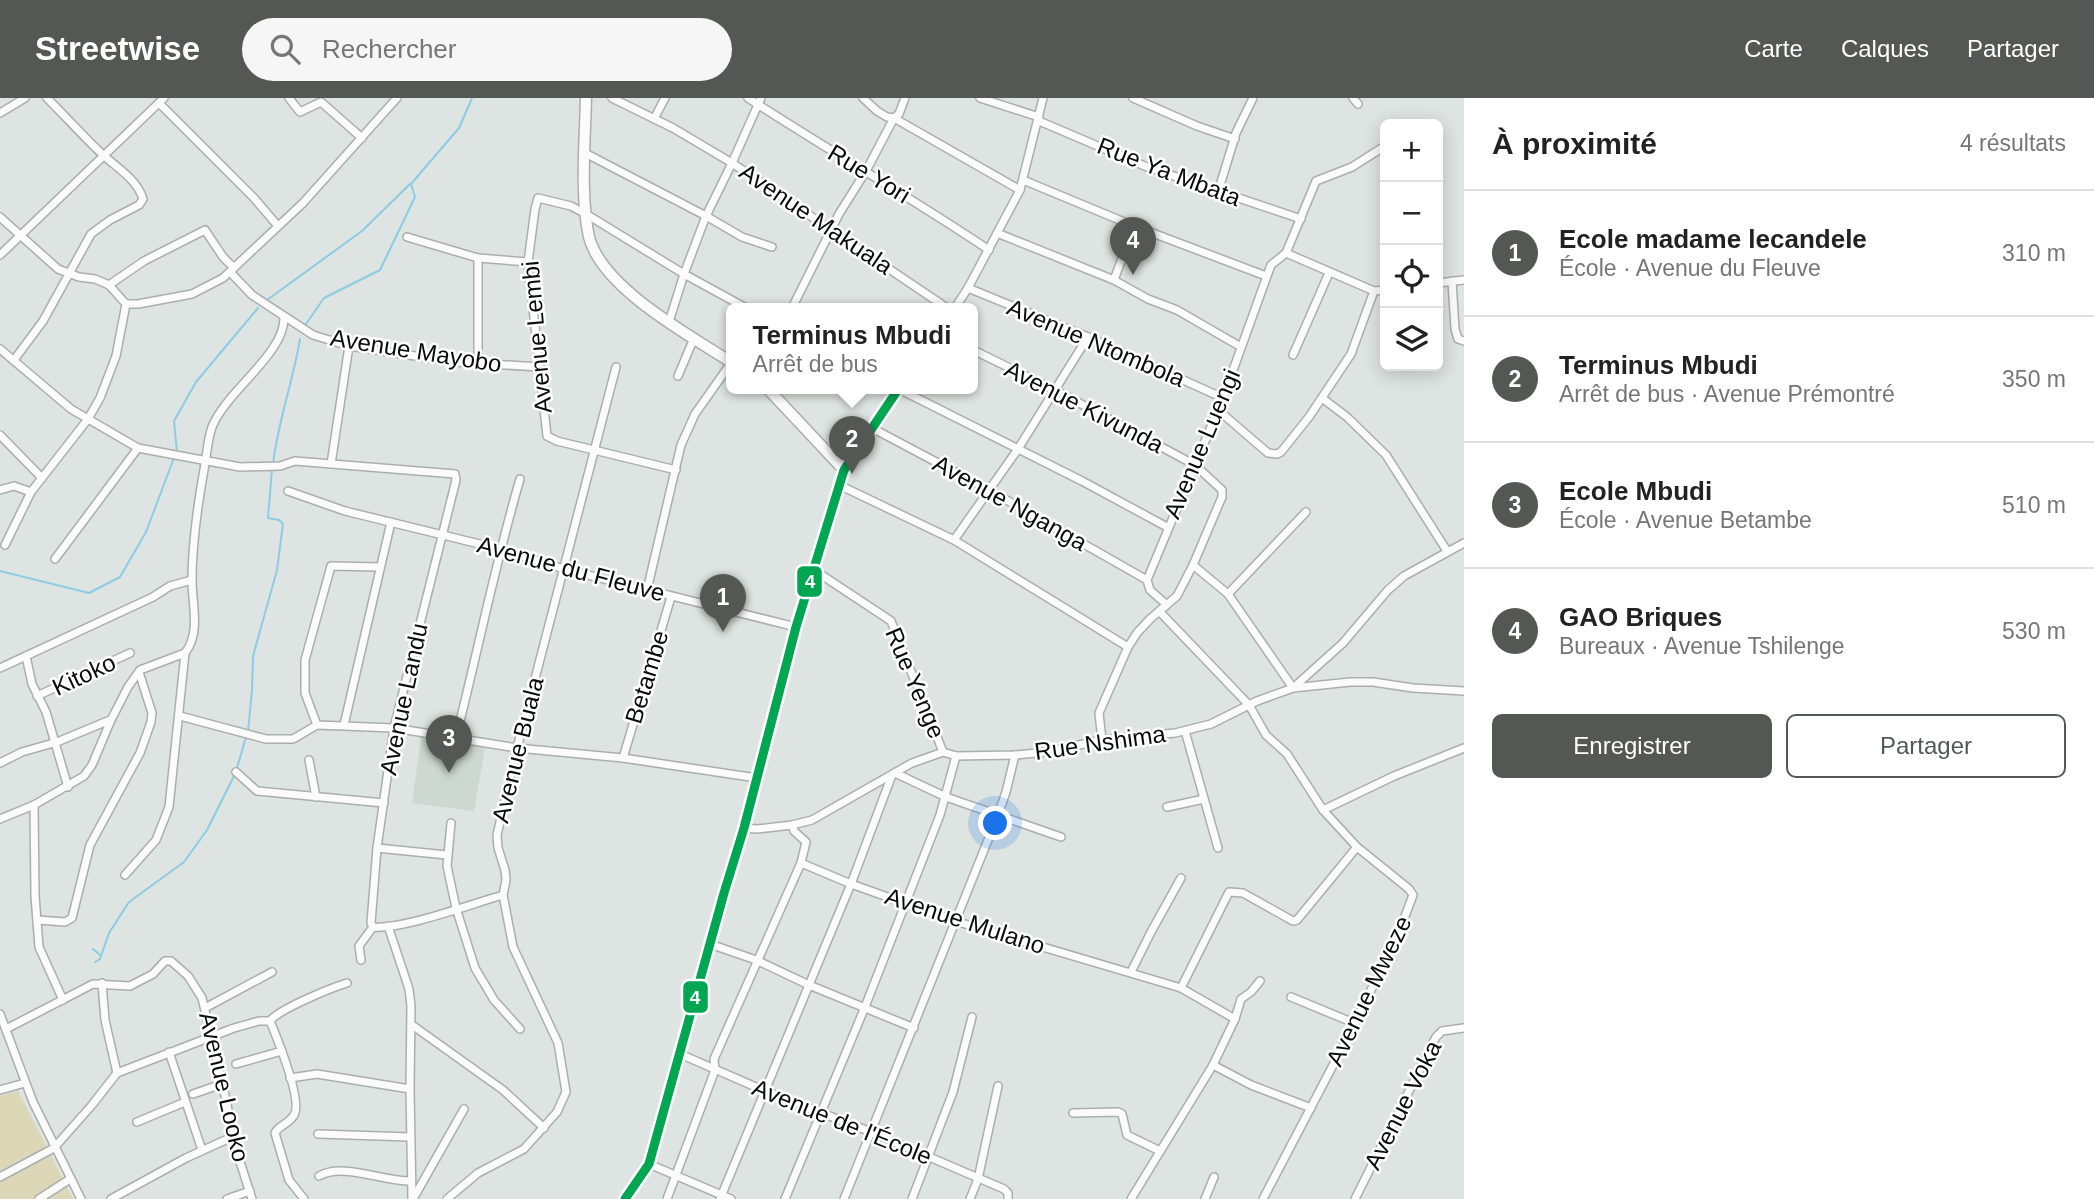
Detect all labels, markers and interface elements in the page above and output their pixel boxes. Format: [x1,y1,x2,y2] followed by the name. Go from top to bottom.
[242,18,732,81] search box
[35,30,200,67] text: Streetwise
[266,30,304,68] icon: search
[322,34,457,64] text: Rechercher
[1744,35,1803,62] text: Carte
[1841,35,1929,62] text: Calques
[1967,35,2059,62] text: Partager
[1380,119,1443,371] map controls
[1380,119,1443,182] button: +
[1492,127,1657,160] text: À proximité
[1960,130,2066,156] text: 4 résultats
[1094,132,1245,211] street label: Rue Ya Mbata
[823,139,915,209] street label: Rue Yori
[735,158,898,280] street label: Avenue Makuala
[1380,182,1443,245] button: −
[1110,217,1156,275] pin: 4
[1559,224,1867,254] text: Ecole madame lecandele
[1509,240,1521,266] text: 1
[2002,240,2066,266] text: 310 m
[1380,245,1443,308] button: locate
[1559,255,1821,281] text: École · Avenue du Fleuve
[516,260,557,414] street label: Avenue Lembi
[1003,293,1190,392] street label: Avenue Ntombola
[726,303,978,394] popup
[1380,308,1443,371] button: layers
[753,320,951,350] text: Terminus Mbudi
[329,324,504,377] street label: Avenue Mayobo
[1559,350,1758,380] text: Terminus Mbudi
[753,351,878,377] text: Arrêt de bus
[1000,355,1169,458] street label: Avenue Kivunda
[1158,365,1245,523] street label: Avenue Luengi
[1509,366,1521,392] text: 2
[2002,366,2066,392] text: 350 m
[1559,381,1895,407] text: Arrêt de bus · Avenue Prémontré
[829,416,875,474] pin: 2
[929,449,1092,556] street label: Avenue Nganga
[1559,476,1712,506] text: Ecole Mbudi
[1509,492,1521,518] text: 3
[2002,492,2066,518] text: 510 m
[1559,507,1812,533] text: École · Avenue Betambe
[474,530,668,607] street label: Avenue du Fleuve
[796,565,823,598] line badge: 4
[805,571,816,592] text: 4
[700,574,746,632] pin: 1
[1559,602,1722,632] text: GAO Briques
[1509,618,1521,644] text: 4
[2002,618,2066,644] text: 530 m
[374,621,433,777] street label: Avenue Landu
[880,623,951,742] street label: Rue Yenge
[620,627,673,727] street label: Betambe
[1559,633,1845,659] text: Bureaux · Avenue Tshilenge
[48,648,120,701] street label: Kitoko
[486,674,549,825] street label: Avenue Buala
[1492,714,1772,778] button: Enregistrer
[1786,714,2066,778] button: Partager
[426,715,472,773] pin: 3
[1033,720,1168,765] street label: Rue Nshima
[978,806,1012,840] your location
[882,882,1048,959] street label: Avenue Mulano
[1321,911,1417,1070] street label: Avenue Mweze
[682,980,709,1014] line badge: 4
[690,987,701,1008] text: 4
[194,1009,255,1164] street label: Avenue Looko
[1359,1035,1447,1174] street label: Avenue Voka
[749,1073,936,1170] street label: Avenue de l'École

